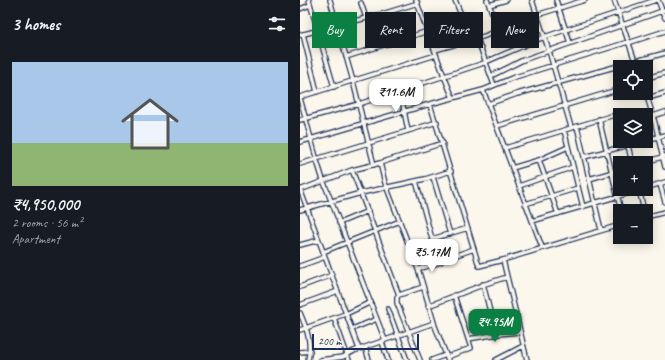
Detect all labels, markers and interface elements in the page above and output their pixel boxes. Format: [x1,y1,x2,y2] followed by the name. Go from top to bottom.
[312,12,357,48] chip: Buy
[365,12,416,48] chip: Rent
[424,12,483,48] chip: Filters
[491,12,539,48] chip: New
[266,13,288,35] icon: filters
[12,14,60,35] text: 3 homes
[613,60,653,244] map controls
[613,60,653,100] button: locate
[363,79,429,113] pin: ₹11.6M
[378,84,414,100] text: ₹11.6M
[114,88,186,160] icon: home
[613,108,653,148] button: layers
[613,156,653,196] button: +
[12,194,79,215] text: ₹4,950,000
[613,204,653,244] button: −
[12,215,82,231] text: 2 rooms · 56 m²
[12,231,60,247] text: Apartment
[399,239,465,273] pin: ₹5.17M
[414,244,450,260] text: ₹5.17M
[462,309,528,343] pin: ₹4.95M
[477,314,513,330] text: ₹4.95M
[312,332,419,351] scale bar
[318,334,342,348] text: 200 m

